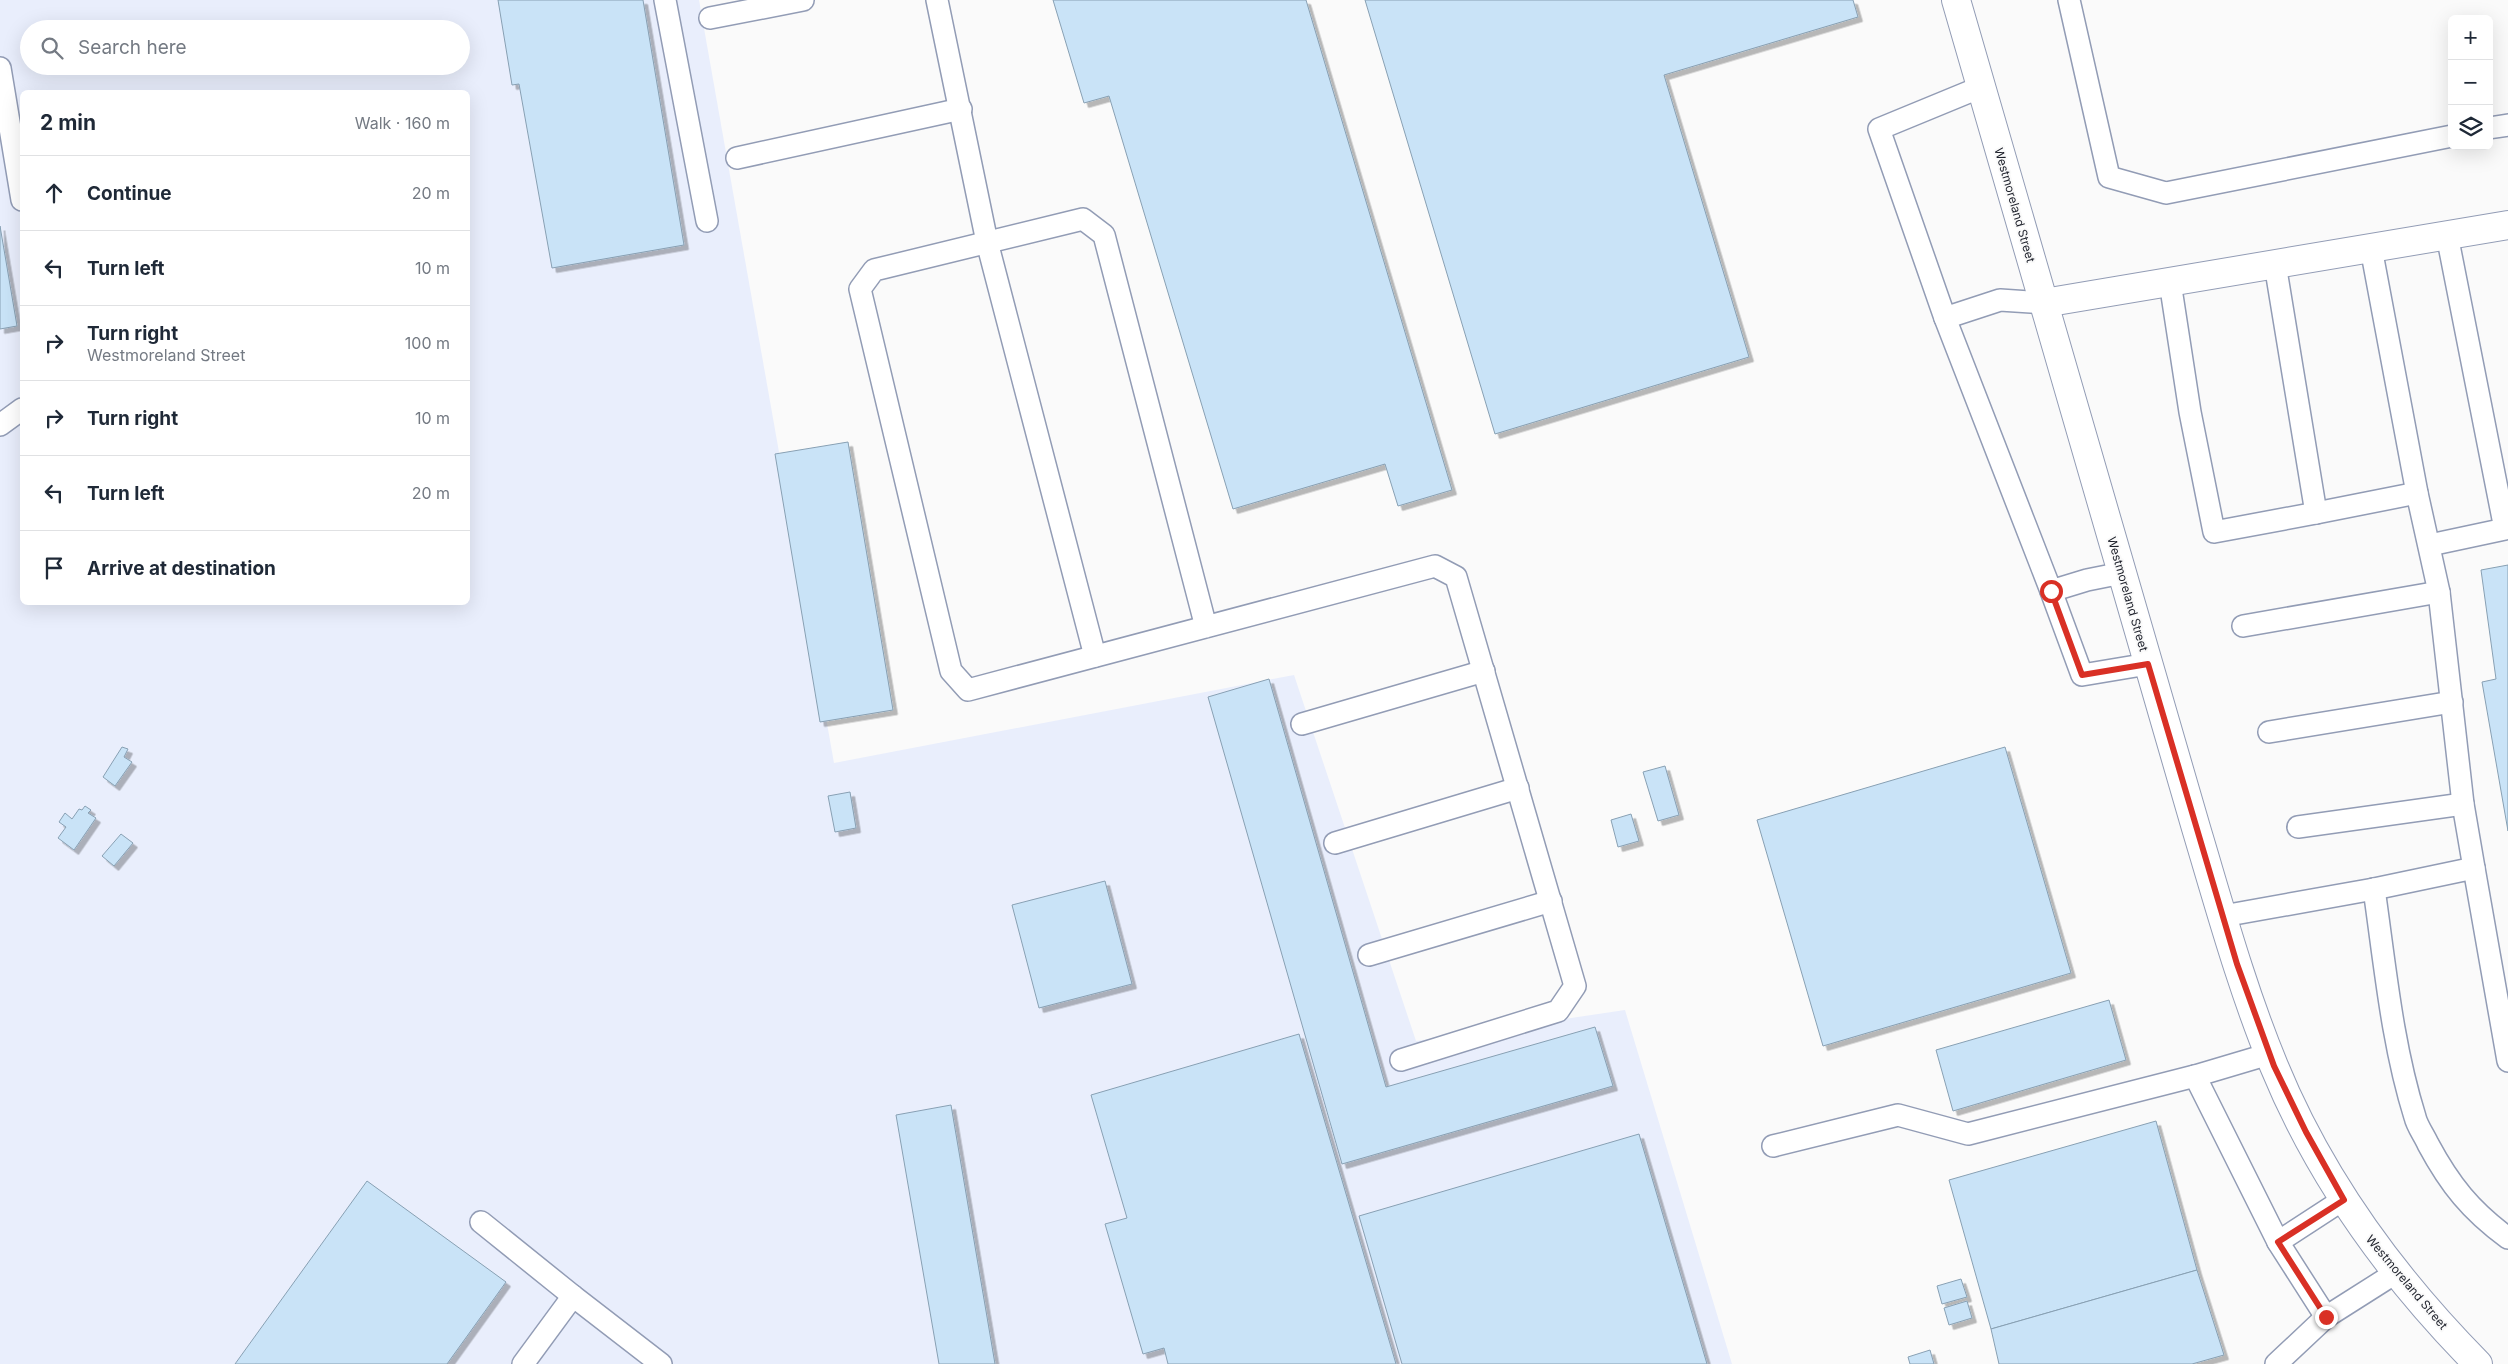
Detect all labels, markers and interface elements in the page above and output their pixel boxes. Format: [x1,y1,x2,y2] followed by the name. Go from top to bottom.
[2448,15,2493,150] map controls
[2448,15,2493,60] button: +
[20,20,470,75] search box
[38,34,66,62] icon: search
[78,36,187,59] text: Search here
[2448,60,2493,105] button: −
[2448,105,2493,150] button: layers
[40,110,96,135] text: 2 min
[355,113,450,133] text: Walk · 160 m
[1991,146,2039,264] street label: Westmoreland Street
[40,179,68,207] icon: ahead
[87,182,172,205] text: Continue
[412,183,450,203] text: 20 m
[40,254,68,282] icon: left
[87,257,165,280] text: Turn left
[415,258,450,278] text: 10 m
[87,322,178,345] text: Turn right
[40,329,68,357] icon: right
[405,333,450,353] text: 100 m
[87,345,245,365] text: Westmoreland Street
[40,404,68,432] icon: right
[87,407,178,430] text: Turn right
[415,408,450,428] text: 10 m
[40,479,68,507] icon: left
[87,482,165,505] text: Turn left
[412,483,450,503] text: 20 m
[2104,535,2152,653] street label: Westmoreland Street
[40,554,68,582] icon: arrive
[87,557,276,580] text: Arrive at destination
[2040,580,2063,603] route start
[2363,1232,2451,1332] street label: Westmoreland Street
[2315,1306,2338,1329] route end

